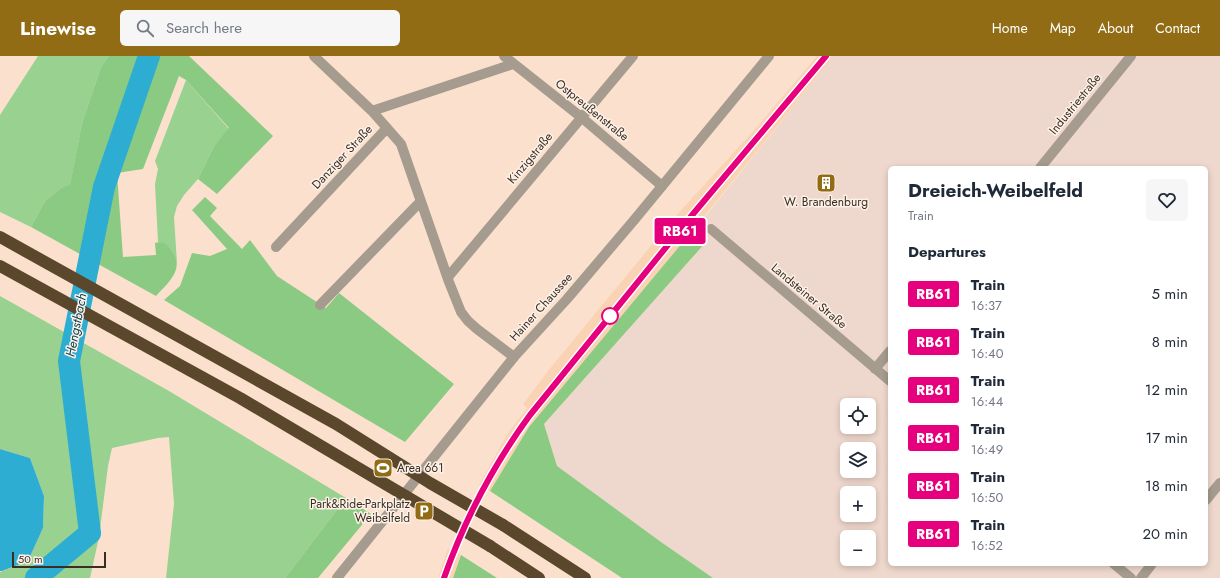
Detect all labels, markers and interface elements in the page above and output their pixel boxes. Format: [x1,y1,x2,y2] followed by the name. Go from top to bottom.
[120,10,400,46] search box
[20,15,96,42] text: Linewise
[134,17,156,39] icon: search
[166,17,242,39] text: Search here
[992,18,1028,38] text: Home
[1050,18,1076,38] text: Map
[1098,18,1133,38] text: About
[1155,18,1200,38] text: Contact
[1045,70,1105,138] street label: Industriestraße
[551,75,633,145] street label: Ostpreußenstraße
[307,121,377,193] street label: Danziger Straße
[503,128,557,188] street label: Kinzigstraße
[815,172,837,194] building icon: W. Brandenburg
[908,177,1083,204] text: Dreieich-Weibelfeld
[1146,179,1188,221] button: heart
[784,193,868,211] place label: W. Brandenburg
[908,206,934,225] text: Train
[652,218,708,244] line badge: RB61
[663,221,697,241] text: RB61
[908,241,986,263] text: Departures
[767,259,851,333] street label: Landsteiner Straße
[505,269,577,345] street label: Hainer Chaussee
[971,274,1005,296] text: Train
[1152,283,1188,305] text: 5 min
[916,284,951,304] text: RB61
[61,291,92,358] water label: Hengstbach
[971,296,1002,315] text: 16:37
[601,307,619,325] unlabelled marker
[971,322,1005,344] text: Train
[1152,331,1188,353] text: 8 min
[916,332,951,352] text: RB61
[971,344,1003,363] text: 16:40
[971,370,1005,392] text: Train
[1145,379,1188,401] text: 12 min
[916,380,951,400] text: RB61
[971,392,1003,411] text: 16:44
[840,398,876,566] map controls
[840,398,876,434] button: locate
[971,418,1005,440] text: Train
[1145,427,1188,449] text: 17 min
[916,428,951,448] text: RB61
[971,440,1003,459] text: 16:49
[840,442,876,478] button: layers
[372,457,394,479] sports icon: Area 661
[397,459,444,477] place label: Area 661
[971,466,1005,488] text: Train
[1145,475,1188,497] text: 18 min
[916,476,951,496] text: RB61
[840,486,876,522] button: +
[971,488,1003,507] text: 16:50
[310,495,410,527] place label: Park&Ride-Parkplatz Weibelfeld
[413,500,435,522] parking icon: Park&Ride-Parkplatz Weibelfeld
[971,514,1005,536] text: Train
[1142,523,1188,545] text: 20 min
[916,524,951,544] text: RB61
[840,530,876,566] button: −
[971,536,1003,555] text: 16:52
[12,550,106,569] scale bar
[18,551,43,567] text: 50 m

